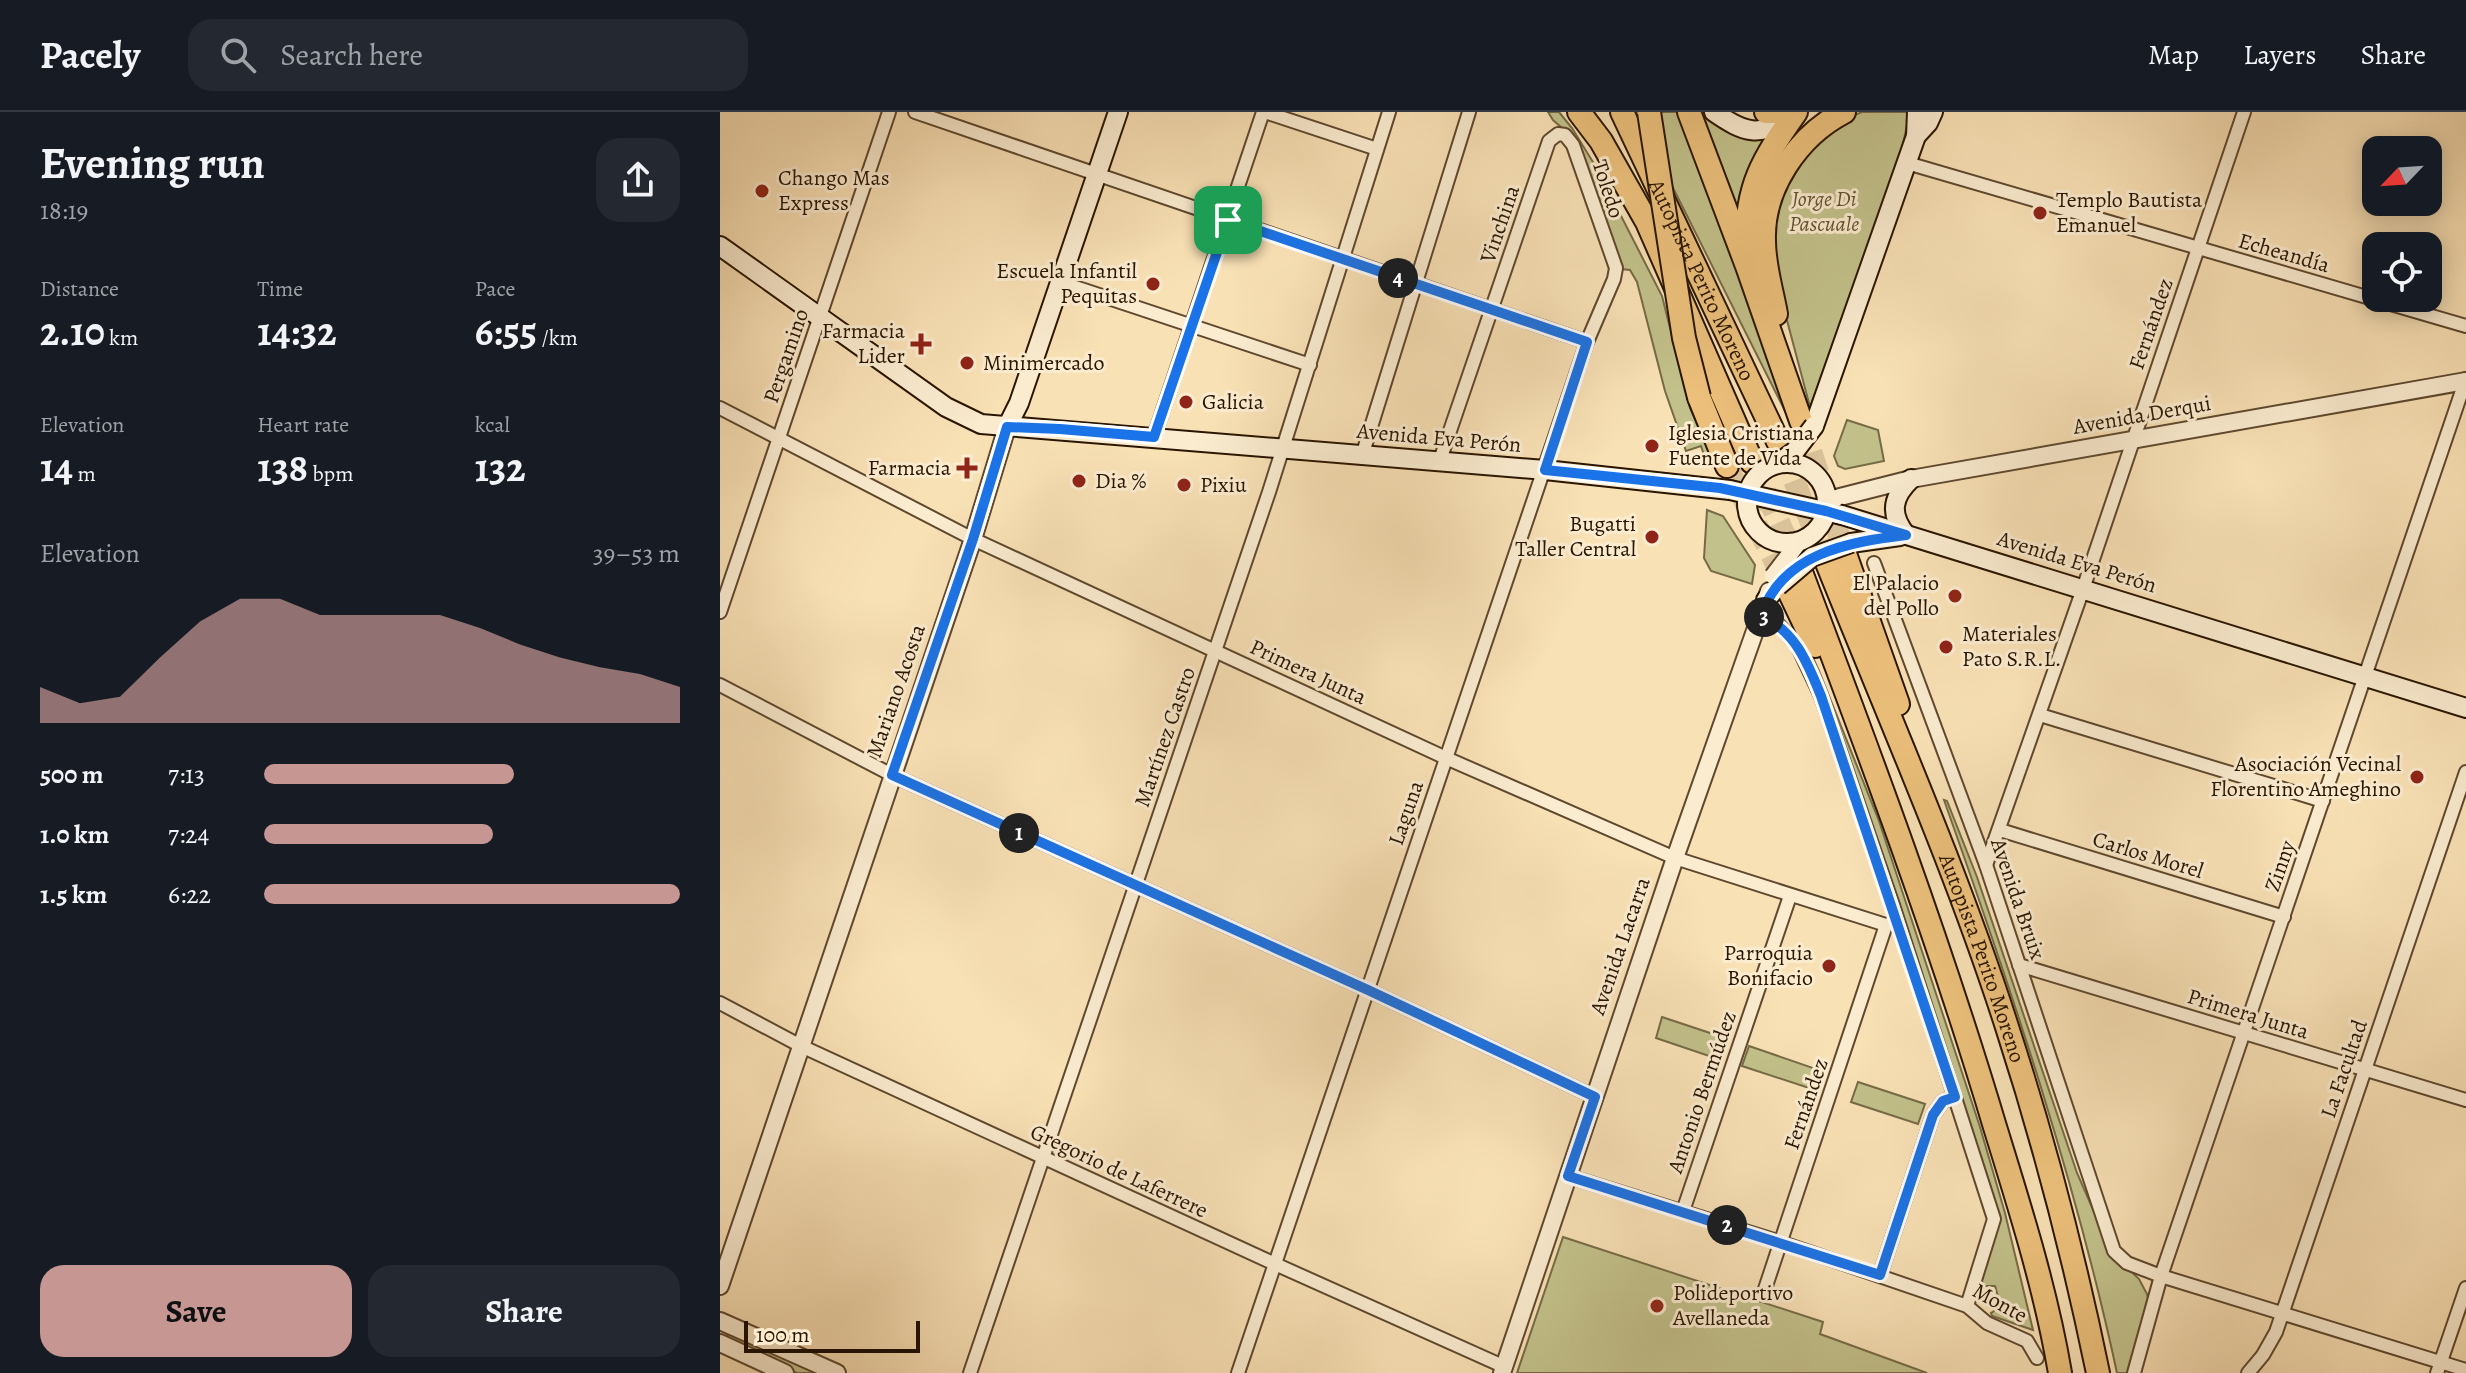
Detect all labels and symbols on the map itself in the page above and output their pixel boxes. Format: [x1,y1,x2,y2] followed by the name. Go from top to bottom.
[2362,136,2442,216] north arrow
[1585,156,1631,222] street label: Toledo
[778,163,890,218] place label: Chango Mas Express
[1641,174,1762,386] street label: Autopista Perito Moreno
[1472,180,1528,268] street label: Vinchina
[753,182,771,200] marker: Chango Mas Express
[1789,184,1859,239] park label: Jorge Di Pascuale
[2056,185,2203,240] place label: Templo Bautista Emanuel
[1194,186,1262,254] pin
[2031,204,2049,222] marker: Templo Bautista Emanuel
[2235,226,2334,281] street label: Echeandía
[996,256,1137,311] place label: Escuela Infantil Pequitas
[1378,258,1418,298] pin: 4
[2121,274,2181,374] street label: Fernández
[1144,275,1162,293] marker: Escuela Infantil Pequitas
[756,305,816,407] street label: Pergamino
[822,316,906,371] place label: Farmacia Lider
[912,335,930,353] marker: Farmacia Lider
[983,348,1104,378] place label: Minimercado
[958,354,976,372] marker: Minimercado
[1202,387,1265,417] place label: Galicia
[2070,388,2213,442] street label: Avenida Derqui
[1177,393,1195,411] marker: Galicia
[1355,416,1522,460] street label: Avenida Eva Perón
[1668,418,1815,473] place label: Iglesia Cristiana Fuente de Vida
[1643,437,1661,455] marker: Iglesia Cristiana Fuente de Vida
[868,453,952,483] place label: Farmacia
[958,459,976,477] marker: Farmacia
[1095,466,1146,496] place label: Dia %
[1200,470,1247,500] place label: Pixiu
[1070,472,1088,490] marker: Dia %
[1175,476,1193,494] marker: Pixiu
[1515,509,1636,564] place label: Bugatti Taller Central
[1993,523,2160,600] street label: Avenida Eva Perón
[1643,528,1661,546] marker: Bugatti Taller Central
[1852,568,1939,623] place label: El Palacio del Pollo
[1946,587,1964,605] marker: El Palacio del Pollo
[1744,597,1784,637] pin: 3
[859,619,933,762] street label: Mariano Acosta
[1962,619,2062,674] place label: Materiales Pato S.R.L.
[1245,632,1372,712] street label: Primera Junta
[1937,638,1955,656] marker: Materiales Pato S.R.L.
[1127,663,1203,811] street label: Martínez Castro
[2210,749,2401,804] place label: Asociación Vecinal Florentino Ameghino
[2408,768,2426,786] marker: Asociación Vecinal Florentino Ameghino
[1381,776,1431,849] street label: Laguna
[999,813,1039,853] pin: 1
[2089,824,2207,886] street label: Carlos Morel
[1983,833,2053,964] street label: Avenida Bruix
[2257,836,2303,896] street label: Zinny
[1931,848,2032,1066] street label: Autopista Perito Moreno
[1582,872,1658,1020] street label: Avenida Lacarra
[1724,938,1814,993] place label: Parroquia Bonifacio
[1820,957,1838,975] marker: Parroquia Bonifacio
[2184,981,2313,1047] street label: Primera Junta
[1660,1007,1744,1178] street label: Antonio Bermúdez
[2313,1016,2375,1122] street label: La Facultad
[1776,1054,1836,1154] street label: Fernández
[1025,1117,1213,1225] street label: Gregorio de Laferrere
[1707,1205,1747,1245] pin: 2
[1967,1276,2033,1330] street label: Monte
[1672,1278,1793,1333] place label: Polideportivo Avellaneda
[1648,1297,1666,1315] marker: Polideportivo Avellaneda
[744,1317,920,1353] scale bar

